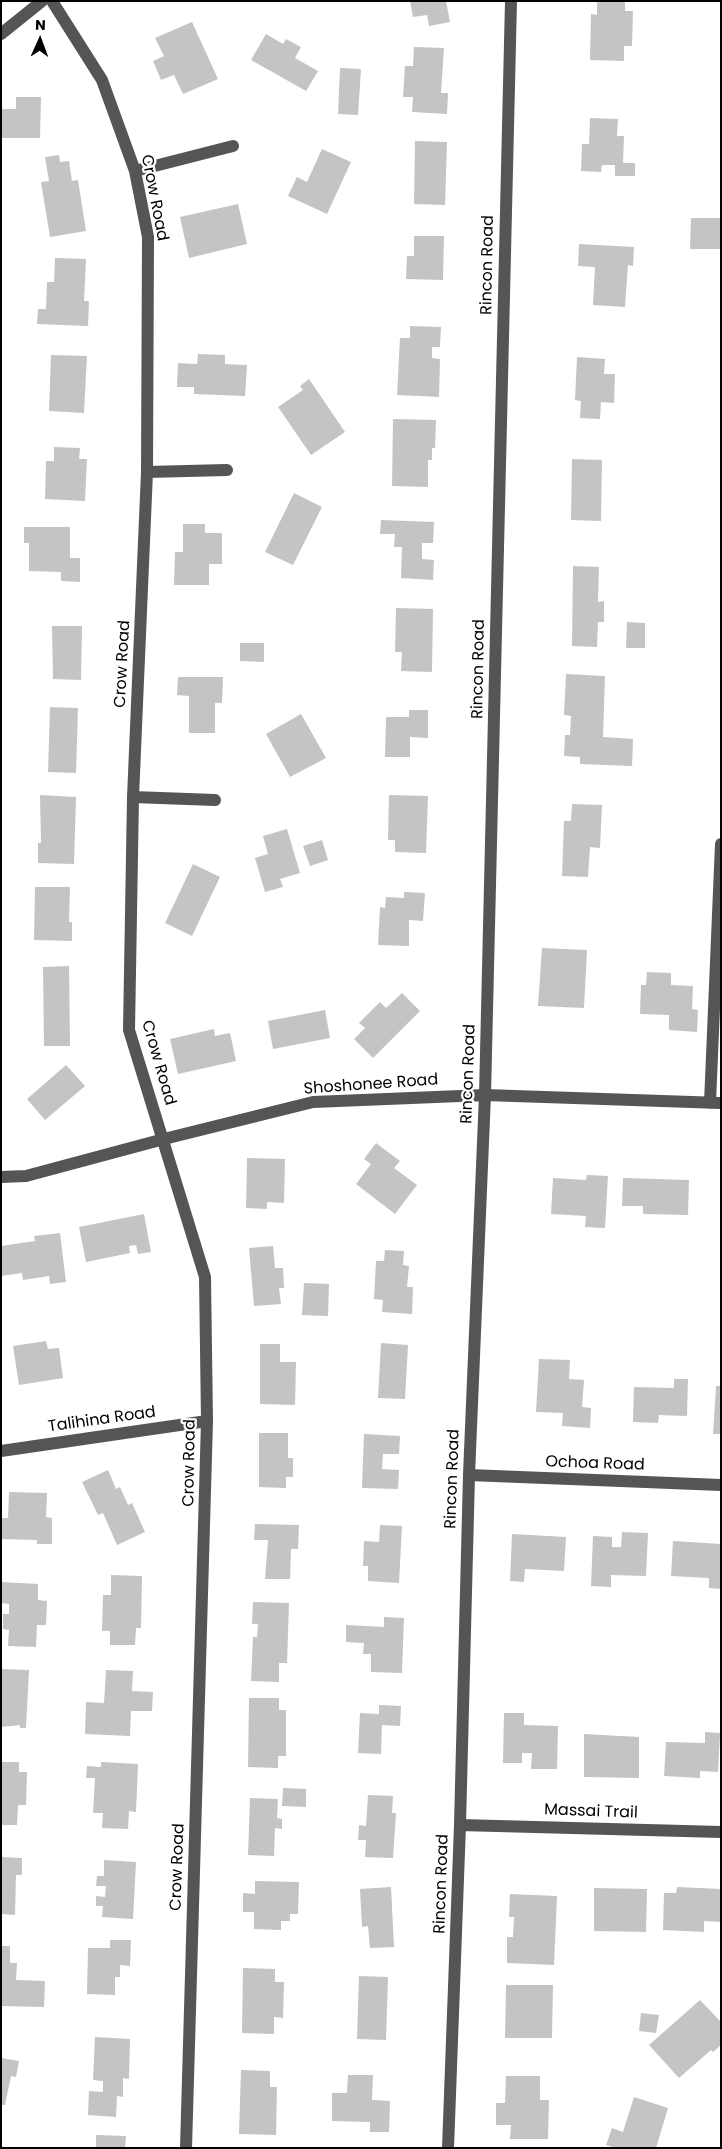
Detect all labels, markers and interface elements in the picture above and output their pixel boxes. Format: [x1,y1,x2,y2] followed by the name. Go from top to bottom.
[15,15,65,65] north arrow
[35,15,46,35] text: N
[136,153,172,243] street label: Crow Road
[478,215,498,315] street label: Rincon Road
[469,619,489,719] street label: Rincon Road
[111,620,135,708] street label: Crow Road
[137,1018,179,1108] street label: Crow Road
[458,1024,480,1124] street label: Rincon Road
[303,1071,439,1099] street label: Shoshonee Road
[47,1403,157,1437] street label: Talihina Road
[180,1419,200,1507] street label: Crow Road
[442,1429,464,1529] street label: Rincon Road
[545,1453,645,1475] street label: Ochoa Road
[544,1801,638,1823] street label: Massai Trail
[167,1823,189,1911] street label: Crow Road
[431,1834,453,1934] street label: Rincon Road

